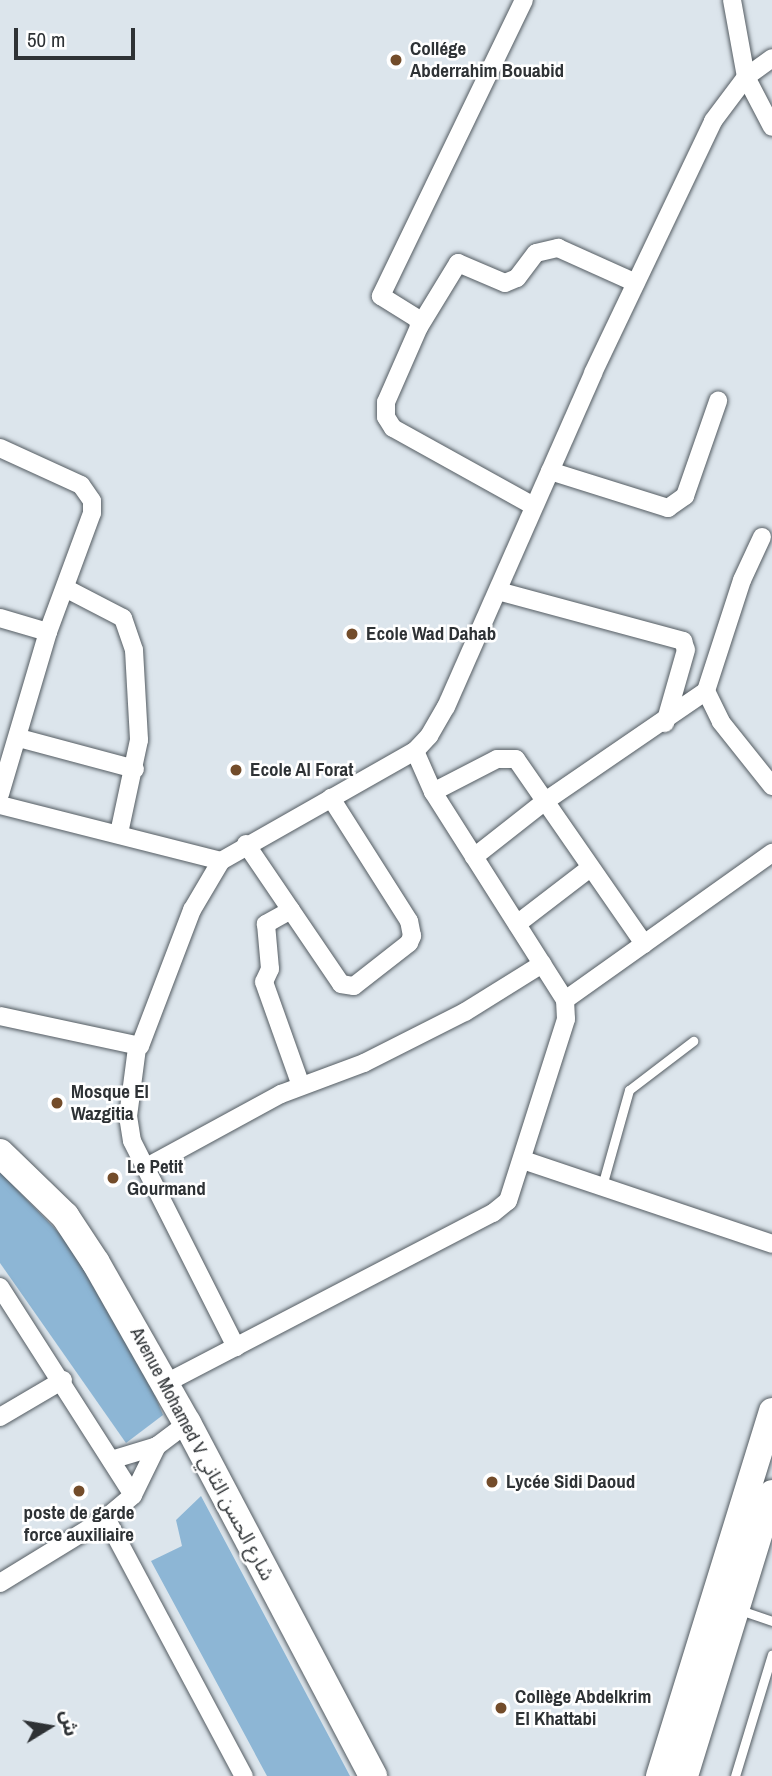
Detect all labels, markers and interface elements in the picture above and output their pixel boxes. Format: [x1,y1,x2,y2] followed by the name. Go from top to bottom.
[18,14,138,58] scale bar
[27,25,65,54] text: 50 m
[410,38,564,82] place label: Collége Abderrahim Bouabid
[388,52,404,68] marker: Collége Abderrahim Bouabid
[366,623,496,645] place label: Ecole Wad Dahab
[344,626,360,642] marker: Ecole Wad Dahab
[250,759,354,781] place label: Ecole Al Forat
[228,762,244,778] marker: Ecole Al Forat
[71,1081,149,1125] place label: Mosque El Wazgitia
[49,1095,65,1111] marker: Mosque El Wazgitia
[127,1156,206,1200] place label: Le Petit Gourmand
[105,1170,121,1186] marker: Le Petit Gourmand
[125,1323,279,1585] street label: Avenue Mohamed V شارع الحسن الثاني
[506,1471,635,1493] place label: Lycée Sidi Daoud
[484,1474,500,1490] marker: Lycée Sidi Daoud
[71,1483,87,1499] marker: poste de garde force auxiliaire
[24,1502,134,1546] place label: poste de garde force auxiliaire
[515,1686,652,1730] place label: Collège Abdelkrim El Khattabi
[14,1692,84,1762] north arrow
[493,1700,509,1716] marker: Collège Abdelkrim El Khattabi
[54,1708,85,1738] text: ش

